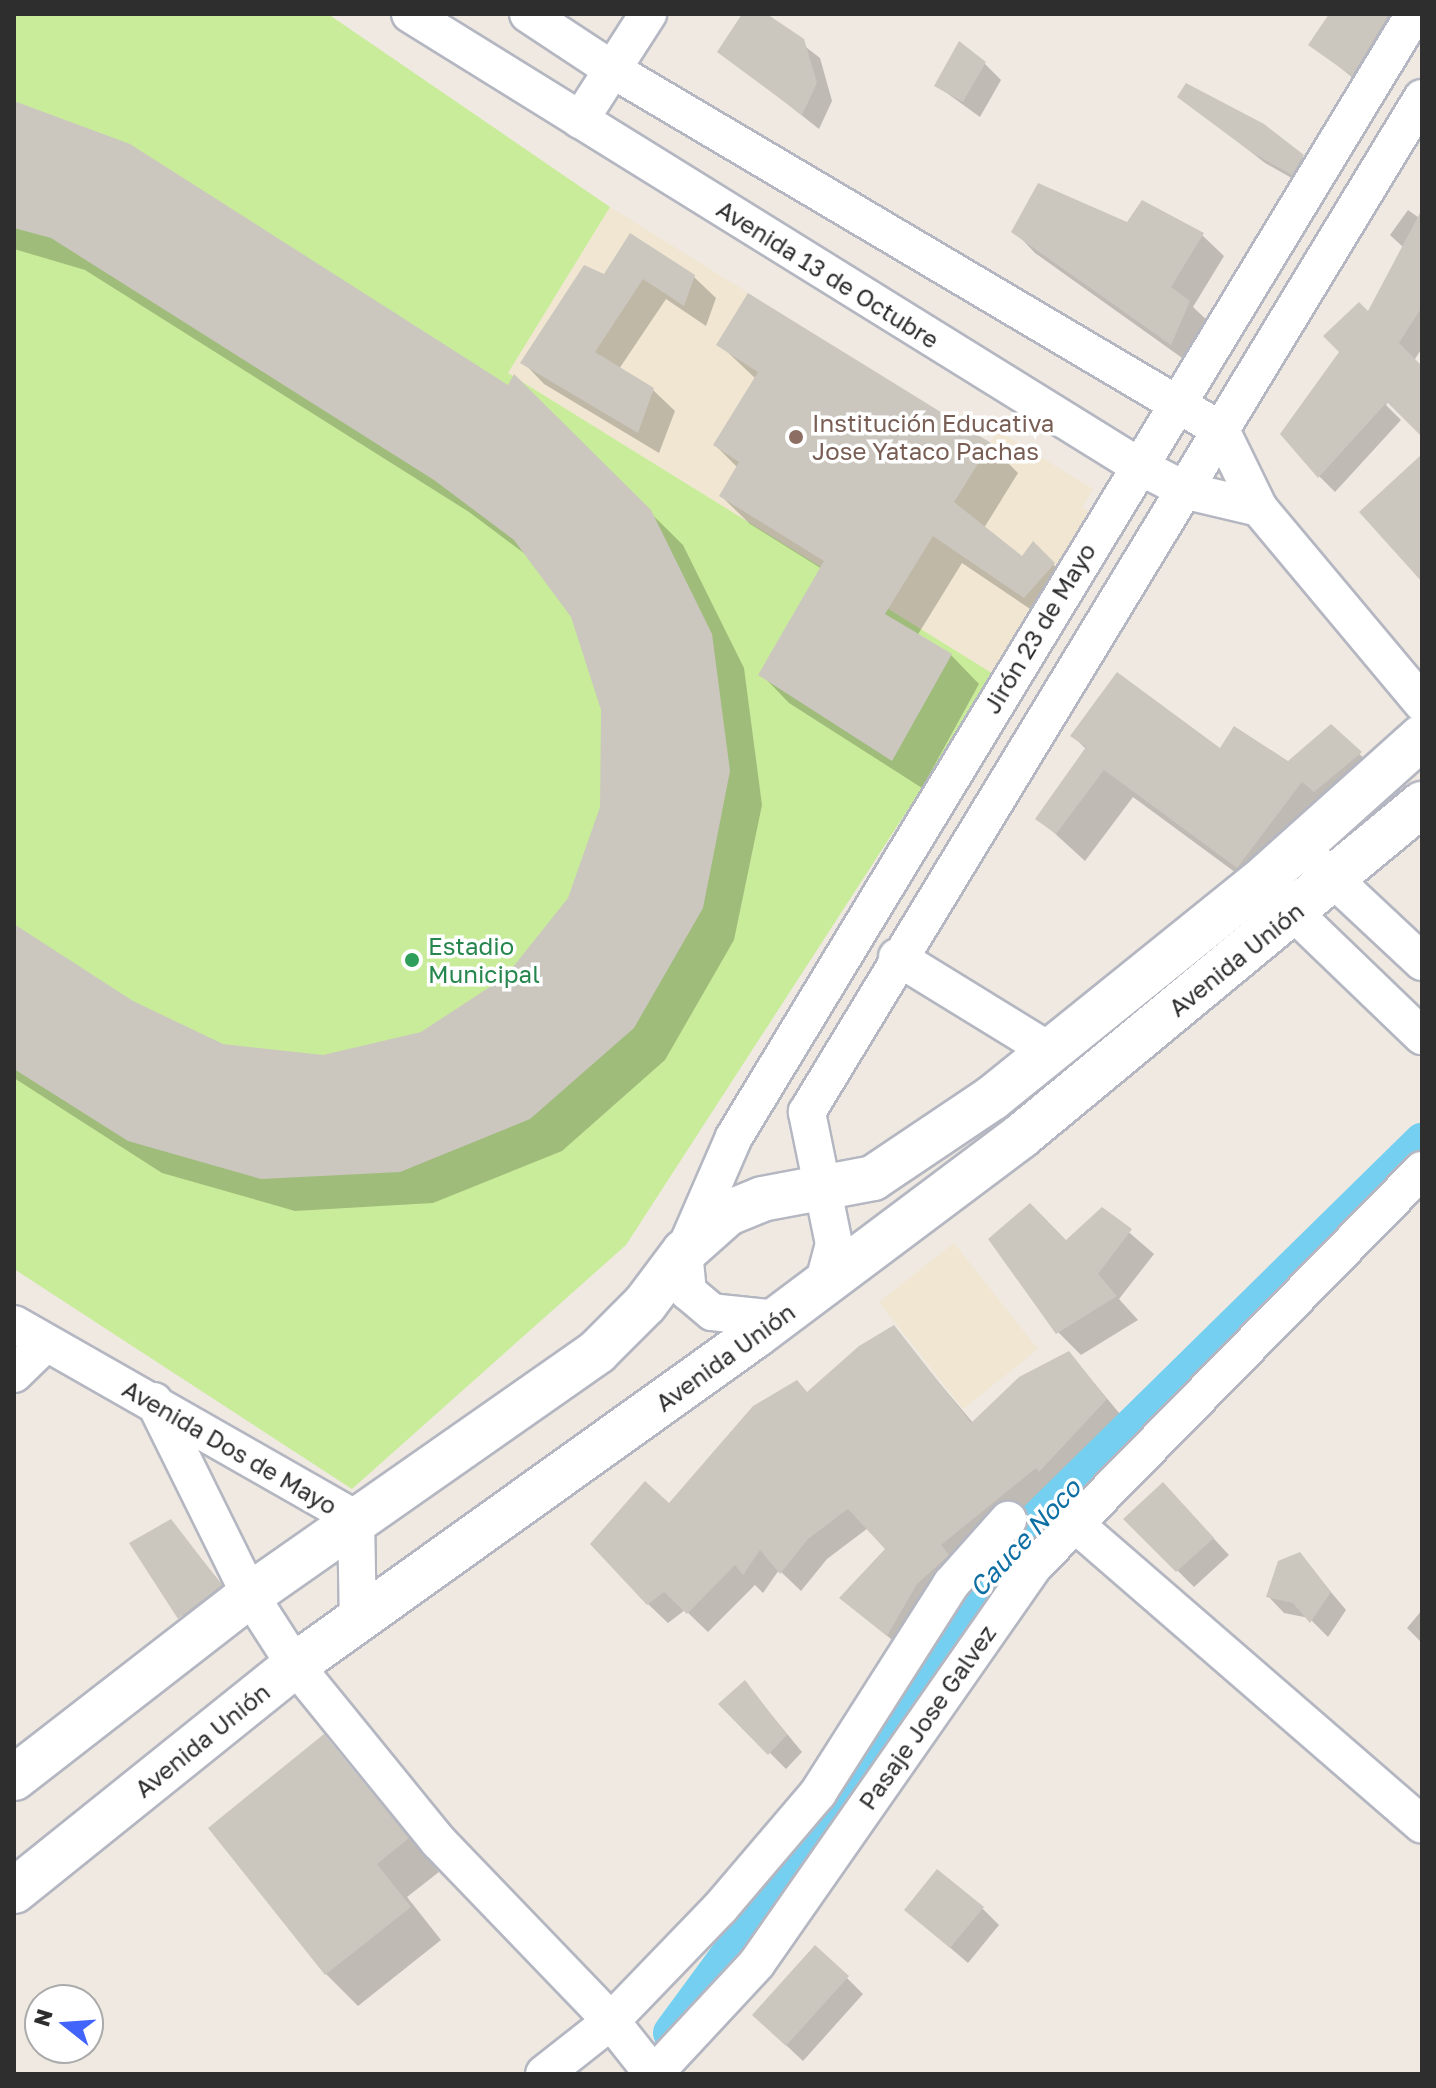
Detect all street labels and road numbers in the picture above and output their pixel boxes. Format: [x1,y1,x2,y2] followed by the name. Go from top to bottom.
[712,194,944,354] street label: Avenida 13 de Octubre
[977,538,1101,718] street label: Jirón 23 de Mayo
[1163,896,1309,1022] street label: Avenida Unión
[650,1297,800,1417] street label: Avenida Unión
[118,1374,342,1520] street label: Avenida Dos de Mayo
[852,1619,1002,1815] street label: Pasaje Jose Galvez
[129,1677,275,1803] street label: Avenida Unión

